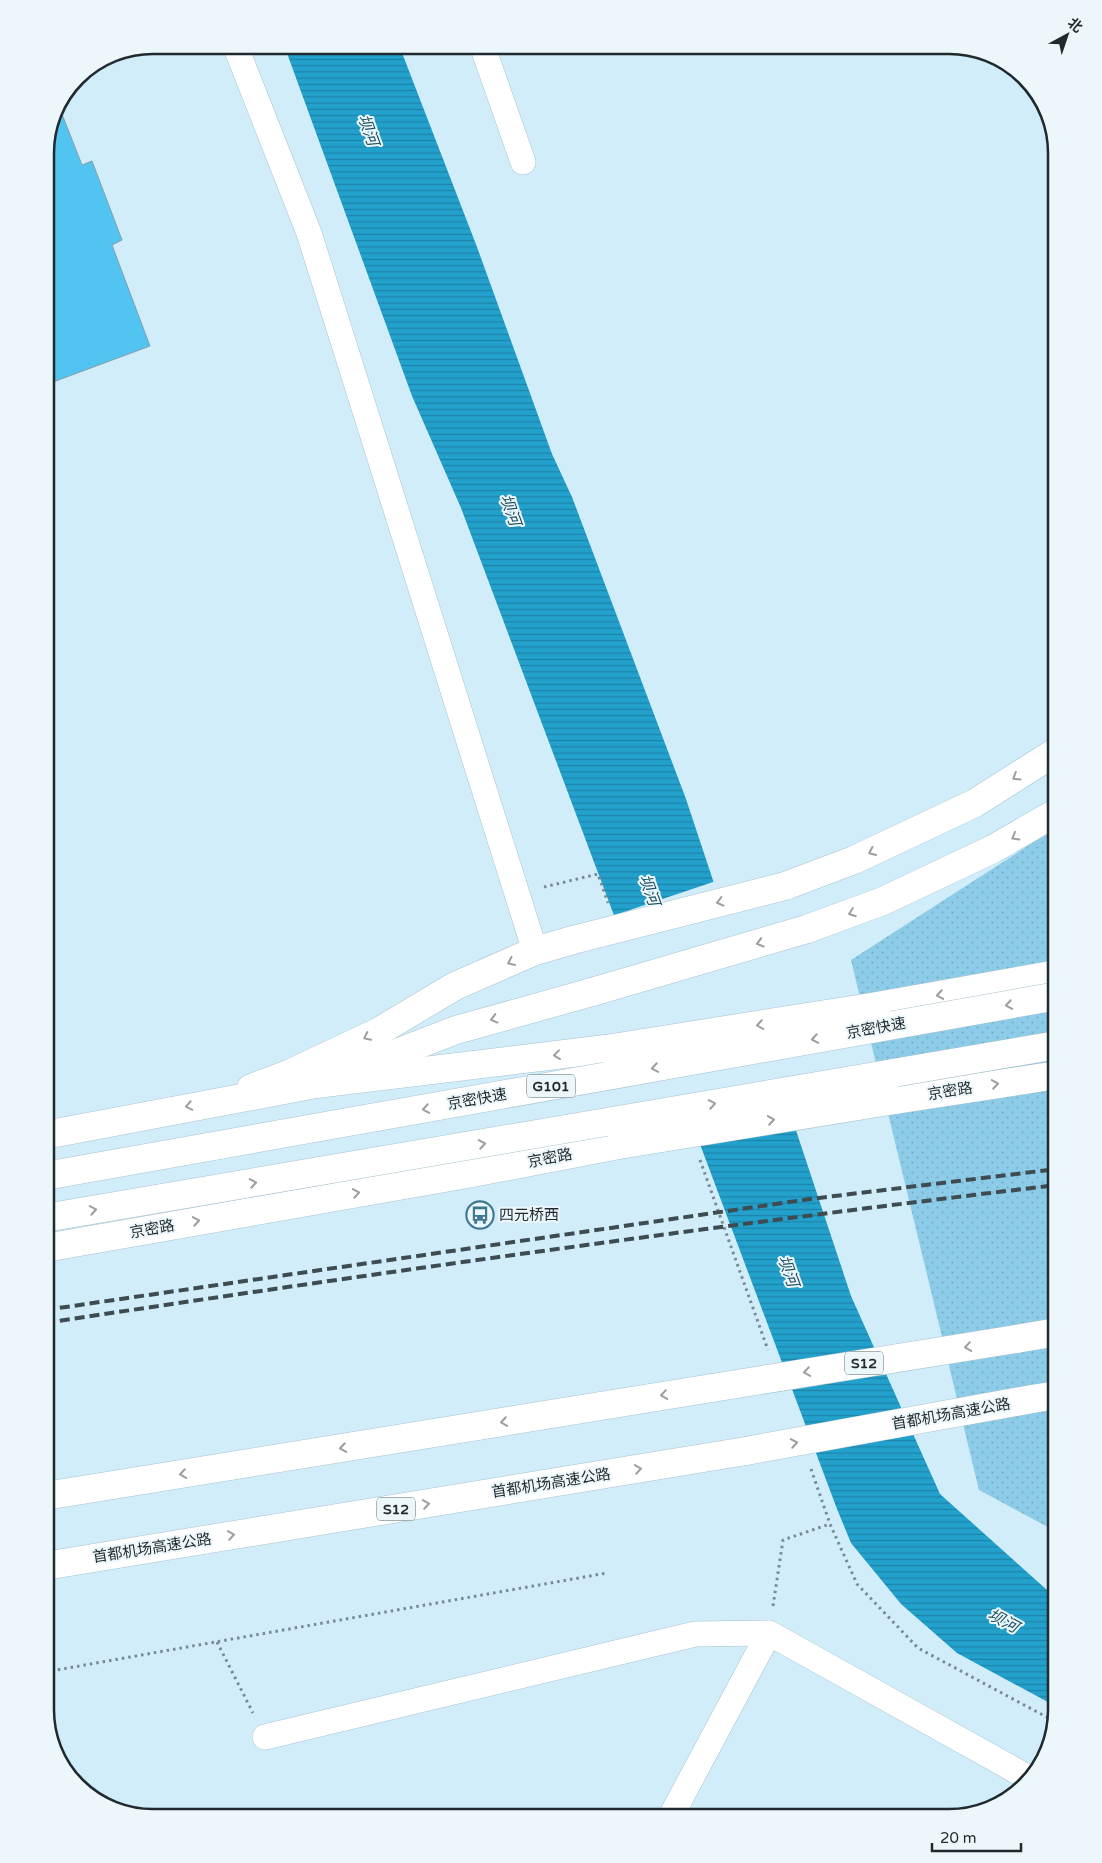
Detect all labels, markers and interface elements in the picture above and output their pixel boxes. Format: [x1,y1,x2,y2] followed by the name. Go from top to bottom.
[1042,10,1092,60] north arrow
[1064,14,1086,36] text: 北
[353,112,384,151] water label: 坝河
[495,492,526,531] water label: 坝河
[1012,771,1021,780] one-way arrow
[1011,830,1020,840] one-way arrow
[868,846,877,856] one-way arrow
[634,872,665,911] water label: 坝河
[716,896,725,907] one-way arrow
[848,907,856,917] one-way arrow
[756,937,765,947] one-way arrow
[507,955,516,966] one-way arrow
[936,989,945,999] one-way arrow
[1005,999,1013,1009] one-way arrow
[490,1014,499,1024] one-way arrow
[845,1014,907,1042] street label: 京密快速
[756,1019,764,1029] one-way arrow
[363,1031,372,1041] one-way arrow
[810,1034,819,1044] one-way arrow
[553,1049,561,1060] one-way arrow
[650,1062,659,1072] one-way arrow
[527,1074,575,1098] road number: G101
[926,1079,974,1103] street label: 京密路
[991,1080,1000,1090] one-way arrow
[446,1085,508,1113] street label: 京密快速
[707,1100,716,1110] one-way arrow
[184,1101,193,1111] one-way arrow
[421,1103,430,1113] one-way arrow
[766,1116,775,1126] one-way arrow
[478,1139,487,1149] one-way arrow
[526,1145,574,1171] street label: 京密路
[249,1178,258,1188] one-way arrow
[352,1189,361,1199] one-way arrow
[465,1200,495,1230] bus stop icon: 四元桥西
[89,1206,97,1216] one-way arrow
[499,1206,559,1224] place label: 四元桥西
[128,1216,176,1242] street label: 京密路
[192,1217,201,1227] one-way arrow
[773,1253,804,1292] water label: 坝河
[964,1341,972,1351] one-way arrow
[845,1352,883,1375] road number: S12
[803,1367,812,1377] one-way arrow
[660,1390,668,1400] one-way arrow
[890,1395,1012,1433] street label: 首都机场高速公路
[499,1416,508,1426] one-way arrow
[790,1438,799,1448] one-way arrow
[339,1442,348,1452] one-way arrow
[635,1464,643,1475] one-way arrow
[490,1465,612,1501] street label: 首都机场高速公路
[179,1468,187,1478] one-way arrow
[377,1498,415,1520] road number: S12
[422,1499,431,1509] one-way arrow
[91,1530,213,1566] street label: 首都机场高速公路
[227,1531,236,1541] one-way arrow
[984,1605,1024,1639] water label: 坝河
[932,1820,1021,1852] scale bar
[940,1829,977,1847] text: 20 m

